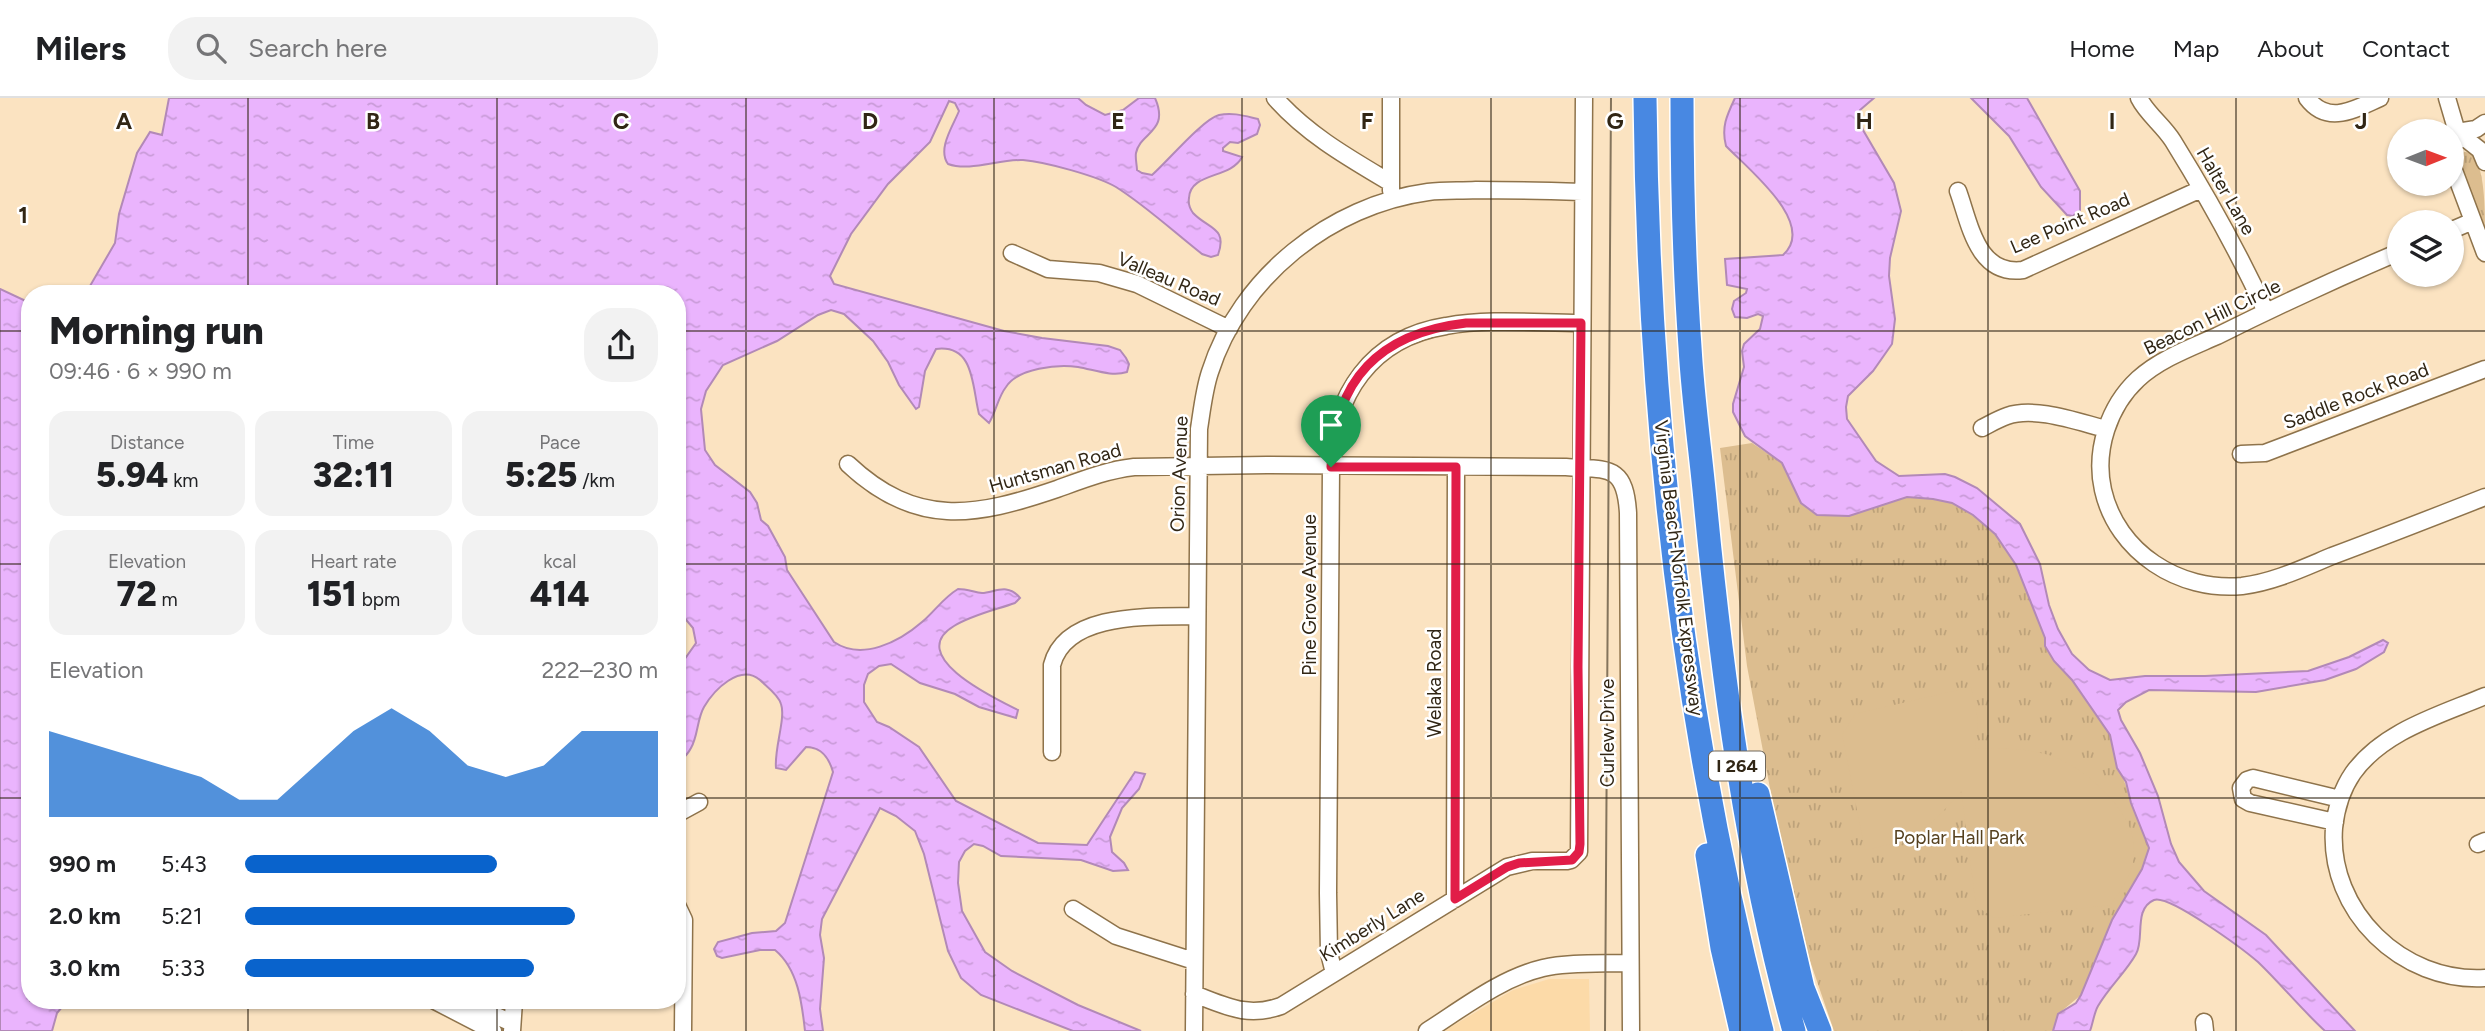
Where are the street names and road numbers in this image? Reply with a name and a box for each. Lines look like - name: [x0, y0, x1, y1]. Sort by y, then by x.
- street label: Halter Lane: [2192, 143, 2260, 239]
- street label: Lee Point Road: [2007, 187, 2133, 259]
- street label: Valleau Road: [1114, 247, 1224, 311]
- street label: Beacon Hill Circle: [2140, 274, 2284, 360]
- street label: Saddle Rock Road: [2280, 358, 2432, 434]
- street label: Orion Avenue: [1165, 416, 1193, 532]
- street label: Virginia Beach-Norfolk Expressway: [1649, 419, 1709, 717]
- street label: Huntsman Road: [986, 438, 1124, 498]
- street label: Pine Grove Avenue: [1298, 514, 1321, 676]
- street label: Welaka Road: [1423, 629, 1446, 737]
- street label: Curlew Drive: [1596, 679, 1619, 787]
- road number: I 264: [1709, 752, 1765, 780]
- street label: Kimberly Lane: [1315, 884, 1429, 966]

